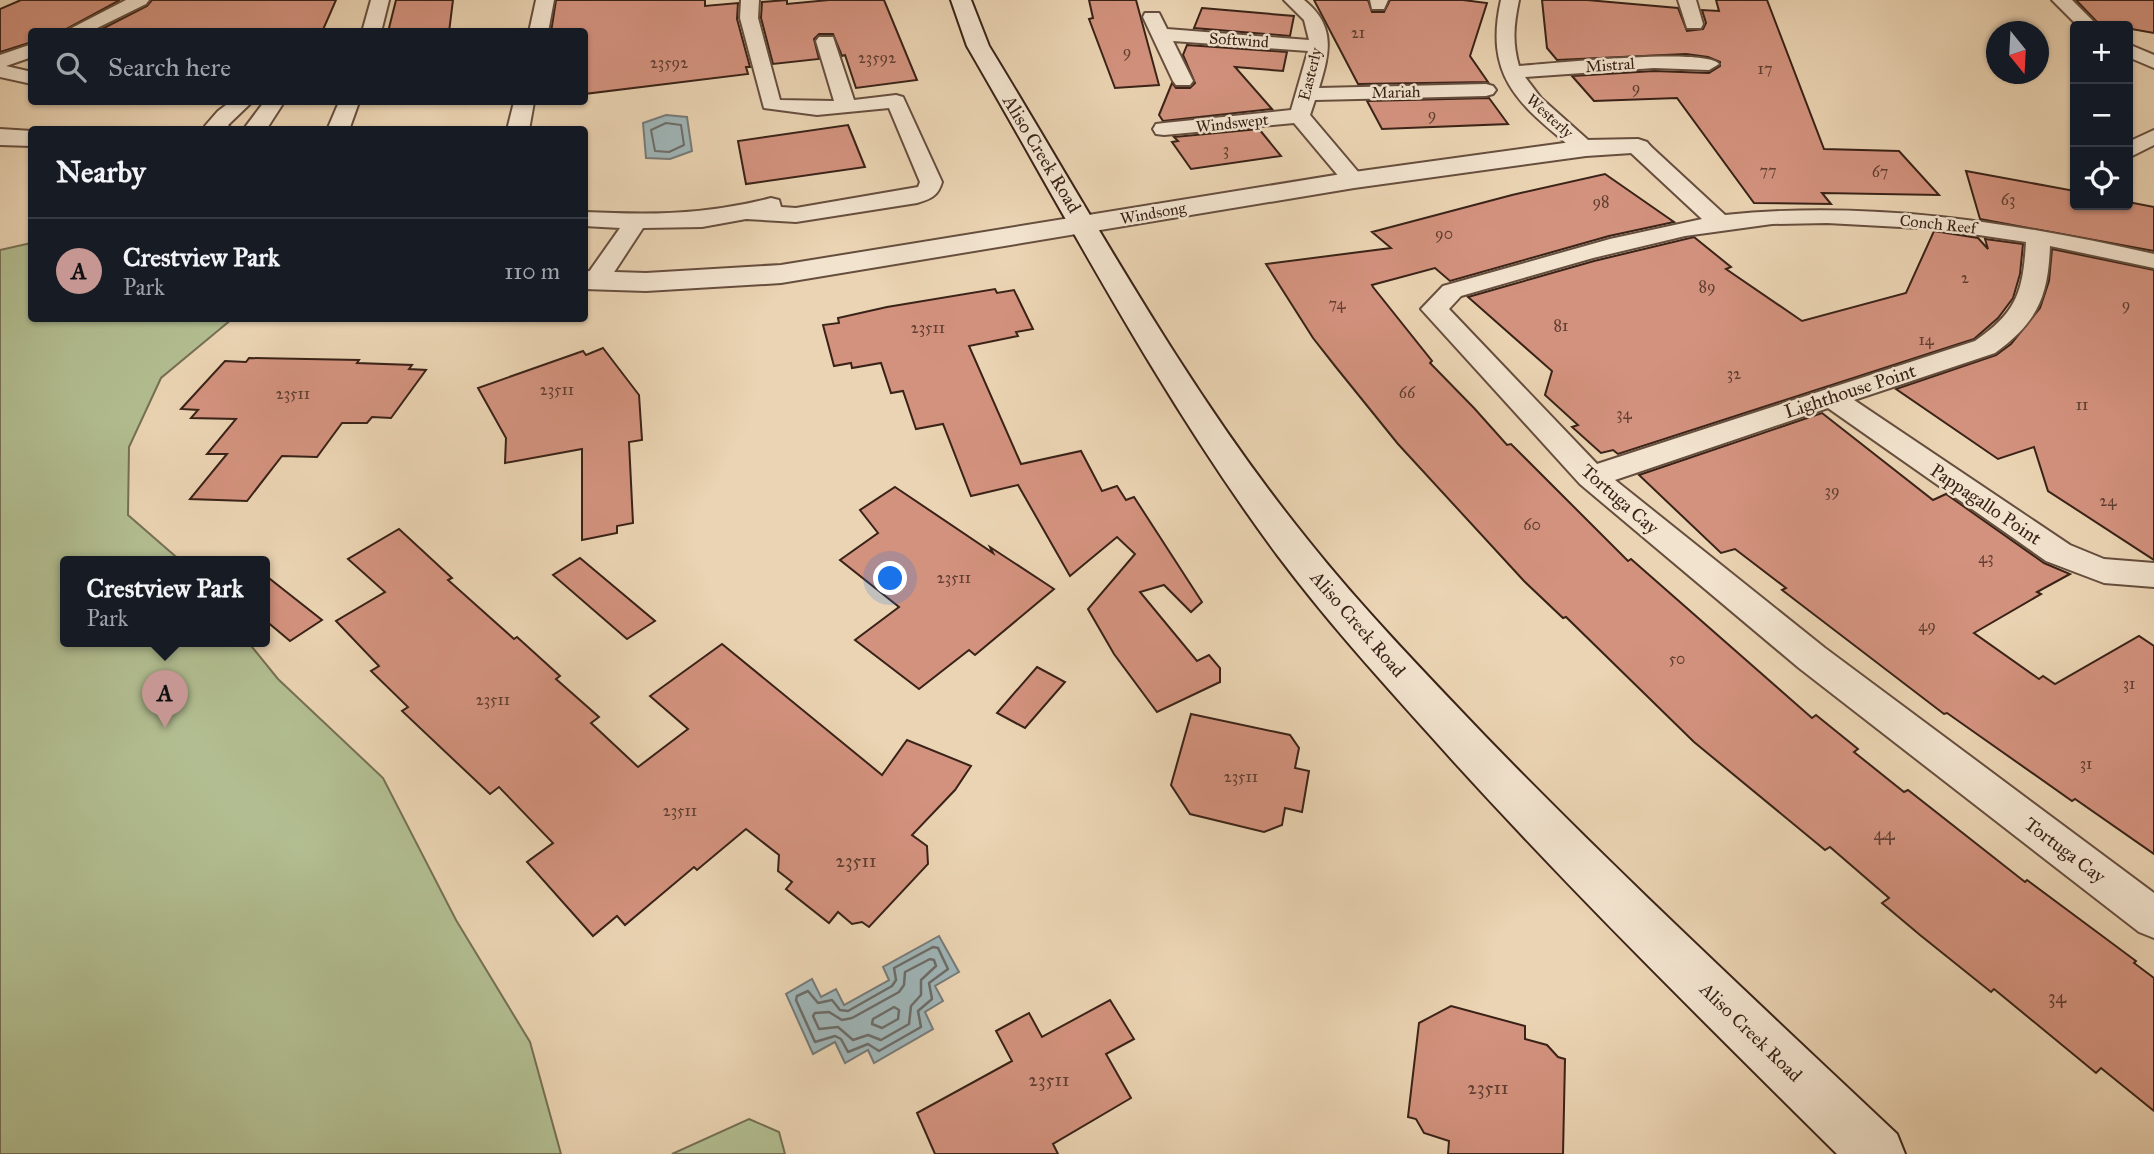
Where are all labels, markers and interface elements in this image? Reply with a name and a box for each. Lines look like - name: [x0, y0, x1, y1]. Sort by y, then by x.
- north arrow: [1986, 21, 2049, 84]
- map controls: [2070, 21, 2133, 210]
- button: +: [2070, 21, 2133, 84]
- house number: 21: [1351, 23, 1365, 42]
- search box: [28, 28, 588, 105]
- street label: Softwind: [1208, 28, 1270, 52]
- house number: 9: [1123, 42, 1131, 61]
- street label: Easterly: [1294, 45, 1326, 102]
- icon: search: [52, 48, 90, 86]
- house number: 23592: [858, 48, 896, 67]
- text: Search here: [108, 51, 231, 83]
- house number: 23592: [650, 53, 688, 72]
- street label: Mistral: [1585, 54, 1636, 76]
- house number: 17: [1758, 59, 1772, 78]
- house number: 9: [1632, 78, 1640, 97]
- street label: Mariah: [1371, 82, 1421, 102]
- button: −: [2070, 84, 2133, 147]
- street label: Aliso Creek Road: [997, 90, 1086, 217]
- street label: Westerly: [1523, 90, 1578, 142]
- house number: 9: [1428, 105, 1436, 124]
- street label: Windswept: [1195, 110, 1270, 136]
- house number: 3: [1223, 140, 1229, 159]
- button: locate: [2070, 147, 2133, 210]
- text: Nearby: [56, 154, 146, 190]
- house number: 77: [1759, 161, 1777, 180]
- house number: 67: [1872, 162, 1888, 181]
- house number: 63: [2001, 190, 2015, 209]
- house number: 98: [1592, 192, 1610, 211]
- street label: Windsong: [1119, 198, 1188, 229]
- street label: Conch Reef: [1899, 211, 1980, 238]
- house number: 90: [1435, 224, 1453, 243]
- text: Crestview Park: [123, 241, 280, 273]
- text: A: [71, 257, 87, 285]
- text: 110 m: [504, 257, 560, 285]
- house number: 2: [1961, 268, 1969, 287]
- text: Park: [123, 273, 165, 301]
- house number: 89: [1698, 277, 1716, 296]
- house number: 74: [1328, 294, 1347, 313]
- house number: 9: [2122, 295, 2130, 314]
- house number: 81: [1554, 316, 1568, 335]
- house number: 23511: [911, 318, 945, 337]
- house number: 14: [1918, 330, 1935, 349]
- street label: Lighthouse Point: [1781, 359, 1919, 424]
- house number: 32: [1727, 364, 1741, 383]
- house number: 23511: [540, 380, 574, 399]
- house number: 66: [1399, 383, 1416, 402]
- house number: 23511: [276, 384, 310, 403]
- house number: 11: [2076, 395, 2088, 414]
- house number: 34: [1616, 404, 1633, 423]
- street label: Pappagallo Point: [1926, 458, 2046, 551]
- street label: Tortuga Cay: [1576, 459, 1664, 541]
- house number: 39: [1825, 481, 1840, 500]
- house number: 24: [2100, 491, 2117, 510]
- house number: 60: [1523, 515, 1541, 534]
- house number: 43: [1978, 548, 1994, 567]
- popup: [60, 556, 270, 647]
- your location: [873, 561, 907, 595]
- street label: Aliso Creek Road: [1305, 566, 1411, 682]
- house number: 23511: [937, 568, 971, 587]
- text: Crestview Park: [87, 572, 243, 604]
- text: Park: [87, 604, 128, 632]
- house number: 49: [1918, 616, 1936, 635]
- house number: 50: [1669, 649, 1685, 668]
- pin: A: [142, 670, 188, 728]
- house number: 31: [2123, 674, 2135, 693]
- house number: 23511: [476, 690, 510, 709]
- house number: 31: [2080, 754, 2092, 773]
- house number: 23511: [1224, 767, 1258, 786]
- house number: 23511: [663, 801, 697, 820]
- street label: Tortuga Cay: [2019, 812, 2111, 889]
- house number: 44: [1873, 822, 1895, 845]
- house number: 23511: [836, 849, 876, 872]
- street label: Aliso Creek Road: [1694, 977, 1807, 1087]
- house number: 34: [2048, 985, 2067, 1008]
- house number: 23511: [1029, 1068, 1069, 1091]
- house number: 23511: [1468, 1076, 1508, 1099]

